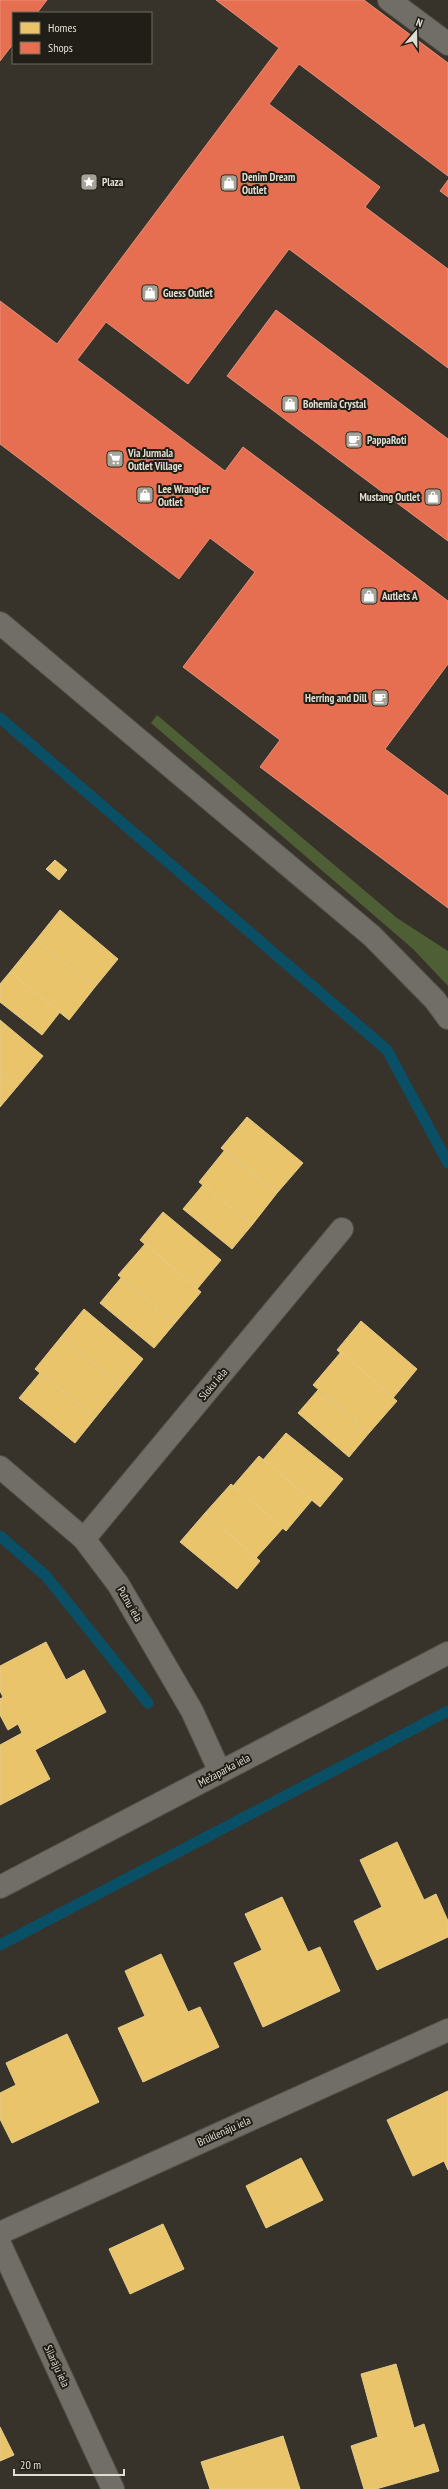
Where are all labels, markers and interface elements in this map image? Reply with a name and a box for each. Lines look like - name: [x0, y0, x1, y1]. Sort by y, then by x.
- legend: [12, 12, 152, 64]
- north arrow: [396, 12, 436, 52]
- text: N: [414, 15, 425, 30]
- text: Homes: [48, 20, 76, 35]
- text: Shops: [48, 40, 73, 55]
- place label: Denim Dream Outlet: [242, 170, 295, 197]
- place icon: Plaza: [79, 172, 99, 192]
- shop icon: Denim Dream Outlet: [219, 173, 239, 193]
- place label: Plaza: [102, 175, 124, 189]
- shop icon: Guess Outlet: [140, 283, 160, 303]
- place label: Guess Outlet: [163, 286, 214, 300]
- shop icon: Bohemia Crystal: [280, 394, 300, 414]
- place label: Bohemia Crystal: [303, 397, 367, 411]
- cafe icon: PappaRoti: [344, 430, 364, 450]
- place label: PappaRoti: [367, 433, 407, 447]
- place label: Via Jurmala Outlet Village: [127, 446, 183, 473]
- supermarket icon: Via Jurmala Outlet Village: [105, 449, 125, 469]
- place label: Lee Wrangler Outlet: [158, 482, 210, 509]
- shop icon: Lee Wrangler Outlet: [135, 485, 155, 505]
- shop icon: Mustang Outlet: [423, 487, 443, 507]
- place label: Mustang Outlet: [359, 490, 421, 504]
- shop icon: Autlets A: [359, 586, 379, 606]
- place label: Autlets A: [381, 589, 418, 603]
- cafe icon: Herring and Dill: [370, 688, 390, 708]
- place label: Herring and Dill: [305, 691, 367, 705]
- street label: Sloku iela: [196, 1365, 230, 1403]
- street label: Putnu iela: [114, 1584, 146, 1624]
- street label: Mežaparka iela: [196, 1750, 252, 1790]
- street label: Brūklenāju iela: [195, 2113, 253, 2149]
- street label: Silarāju iela: [41, 2343, 73, 2389]
- scale bar: [14, 2451, 124, 2477]
- text: 20 m: [20, 2457, 41, 2472]

